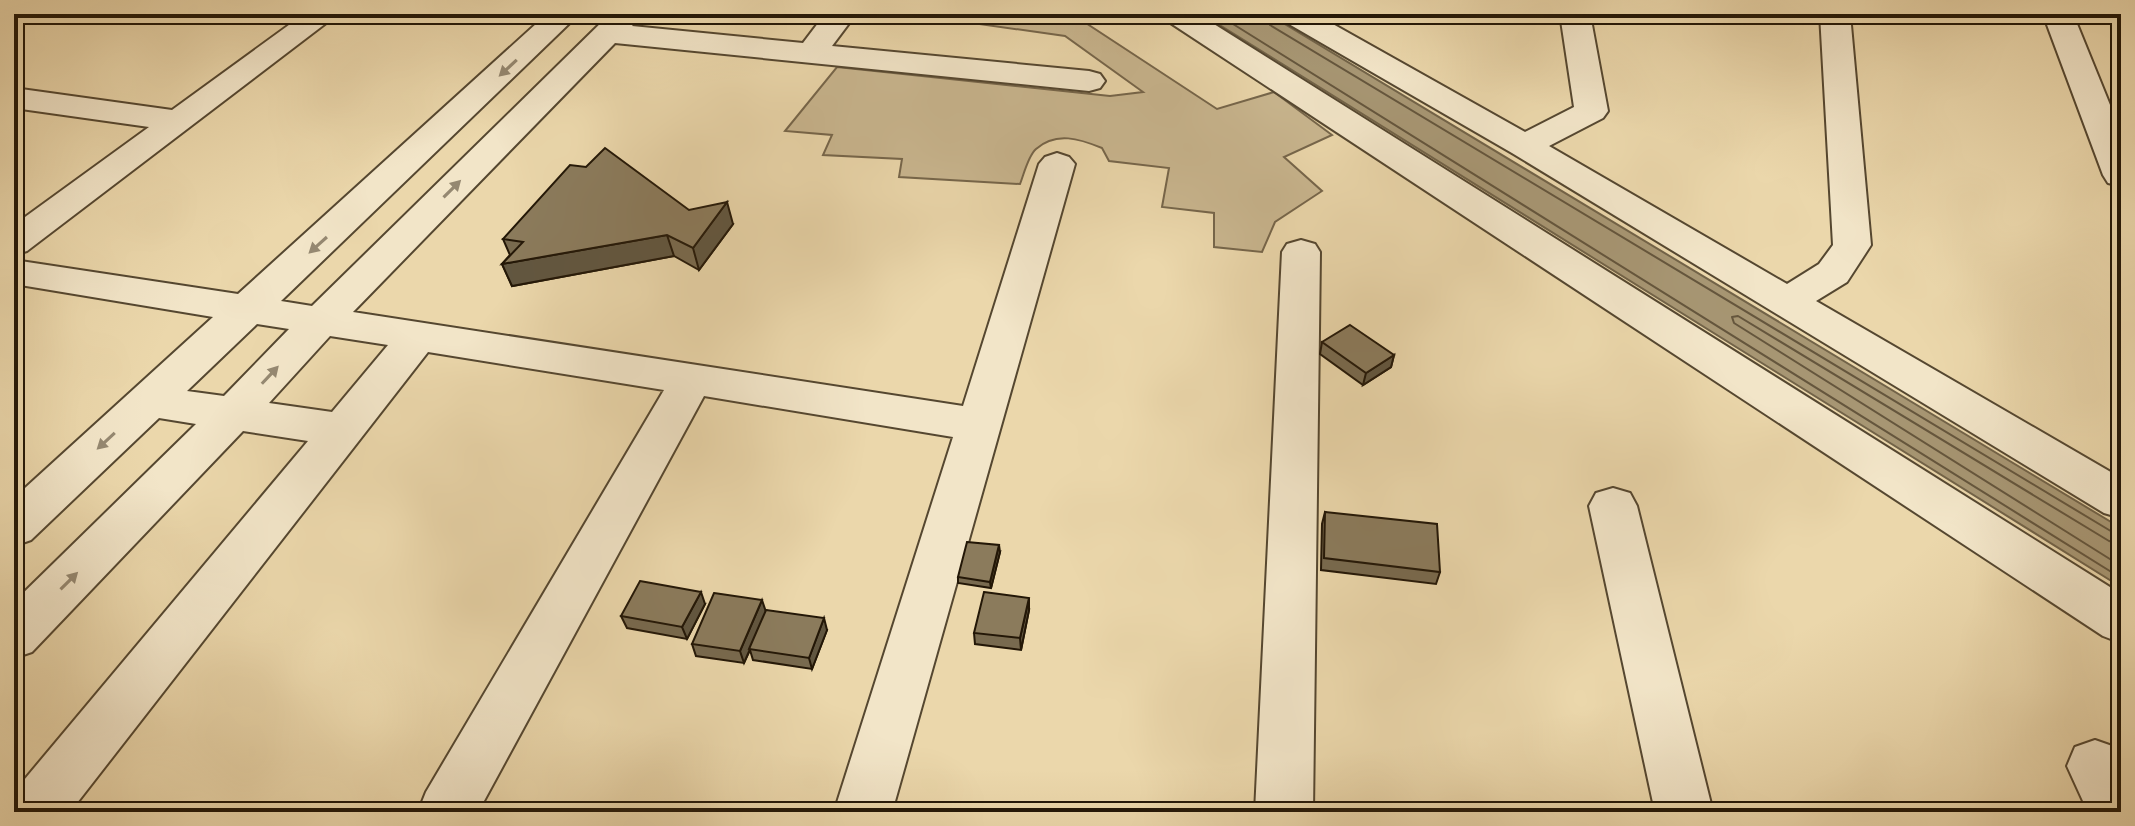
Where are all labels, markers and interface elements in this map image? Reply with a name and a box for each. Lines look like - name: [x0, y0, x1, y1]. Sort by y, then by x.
- one-way arrow: [499, 58, 518, 76]
- one-way arrow: [442, 180, 461, 199]
- one-way arrow: [308, 236, 328, 253]
- one-way arrow: [261, 365, 279, 384]
- one-way arrow: [97, 431, 116, 449]
- one-way arrow: [59, 572, 78, 591]

